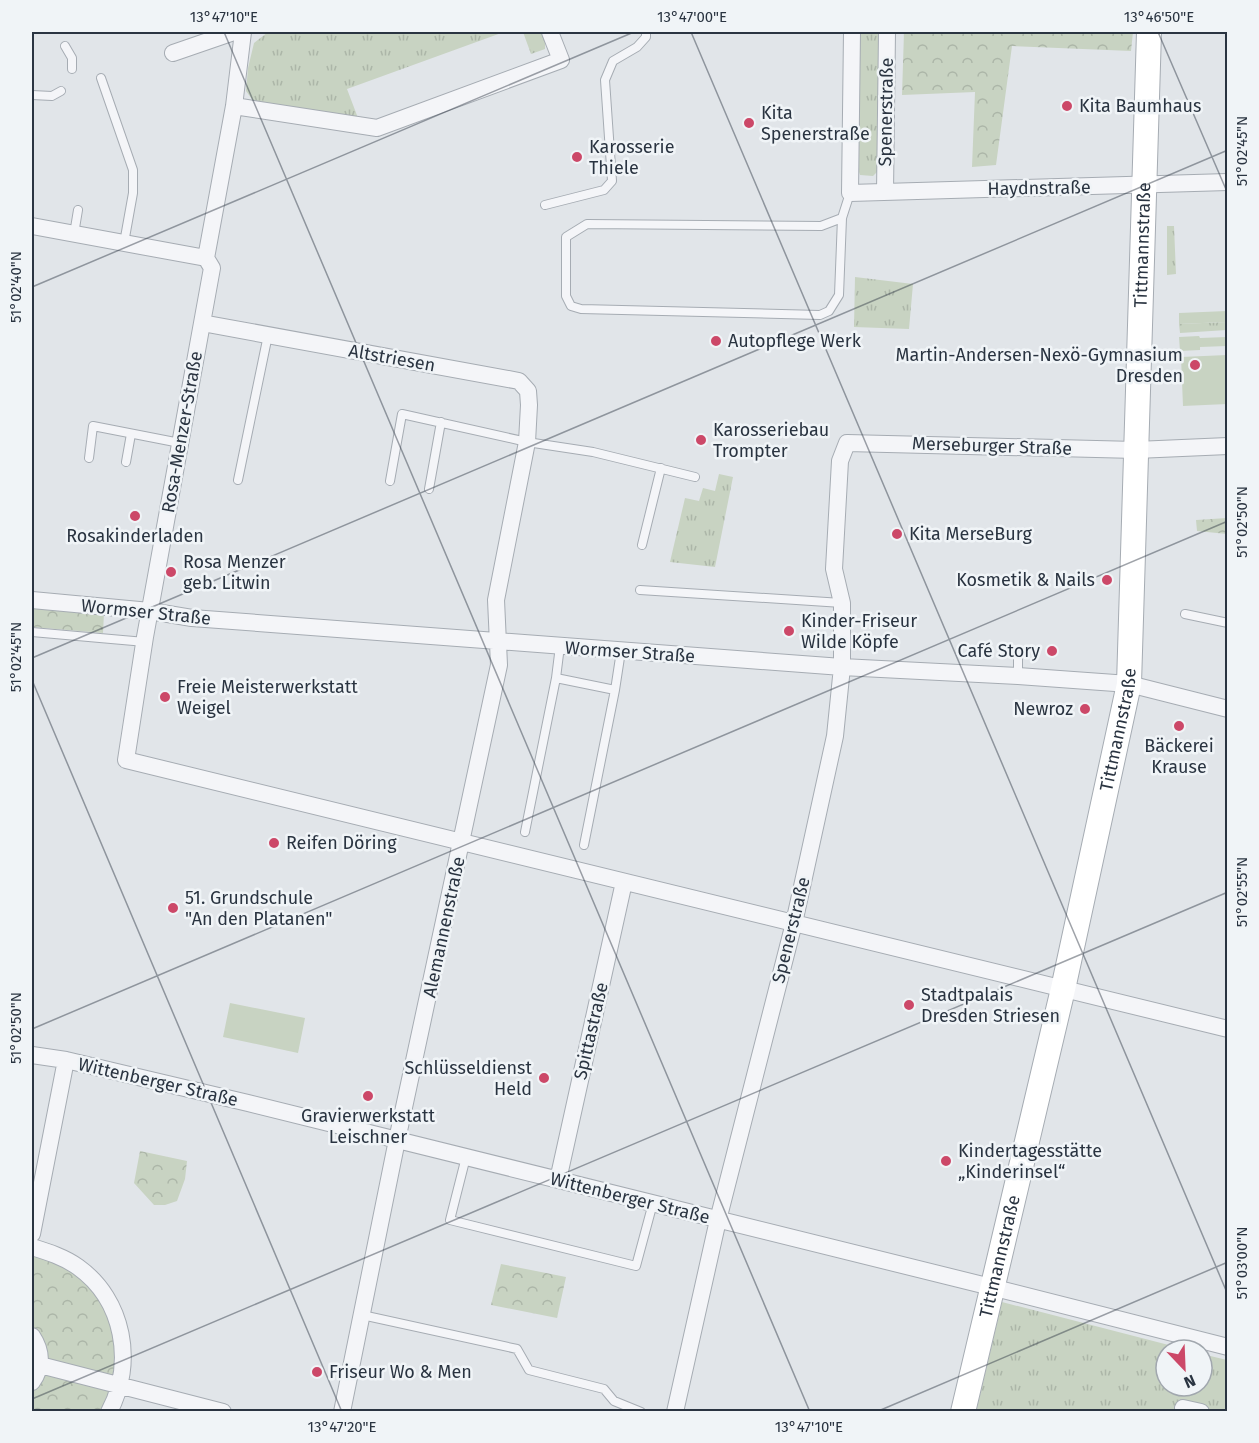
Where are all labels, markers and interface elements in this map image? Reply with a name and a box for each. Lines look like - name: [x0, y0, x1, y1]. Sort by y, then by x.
- text: 13°47'10"E: [190, 8, 258, 26]
- text: 13°47'00"E: [657, 8, 727, 26]
- text: 13°46'50"E: [1124, 8, 1194, 26]
- street label: Spenerstraße: [874, 57, 898, 167]
- place label: Kita Baumhaus: [1079, 95, 1201, 117]
- marker: Kita Baumhaus: [1060, 99, 1074, 113]
- place label: Kita Spenerstraße: [761, 102, 870, 145]
- marker: Kita Spenerstraße: [742, 116, 756, 130]
- text: 51°02'45"N: [1233, 116, 1251, 186]
- place label: Karosserie Thiele: [589, 136, 674, 179]
- marker: Karosserie Thiele: [570, 150, 584, 164]
- street label: Haydnstraße: [987, 176, 1091, 200]
- street label: Tittmannstraße: [1130, 182, 1155, 308]
- text: 51°02'40"N: [7, 251, 25, 323]
- place label: Autopflege Werk: [728, 330, 862, 352]
- marker: Autopflege Werk: [709, 334, 723, 348]
- street label: Altstriesen: [347, 340, 437, 376]
- place label: Martin-Andersen-Nexö-Gymnasium Dresden: [895, 344, 1183, 387]
- street label: Rosa-Menzer-Straße: [157, 349, 207, 515]
- marker: Martin-Andersen-Nexö-Gymnasium Dresden: [1188, 358, 1202, 372]
- place label: Karosseriebau Trompter: [713, 419, 829, 462]
- street label: Merseburger Straße: [912, 432, 1072, 460]
- marker: Karosseriebau Trompter: [694, 433, 708, 447]
- text: 51°02'50"N: [1233, 486, 1251, 558]
- marker: Rosakinderladen: [128, 509, 142, 523]
- place label: Kita MerseBurg: [909, 523, 1032, 545]
- place label: Rosakinderladen: [66, 525, 204, 547]
- marker: Kita MerseBurg: [890, 527, 904, 541]
- place label: Rosa Menzer geb. Litwin: [183, 551, 286, 594]
- marker: Rosa Menzer geb. Litwin: [164, 565, 178, 579]
- place label: Kosmetik & Nails: [956, 569, 1095, 591]
- marker: Kosmetik & Nails: [1100, 573, 1114, 587]
- street label: Wormser Straße: [80, 594, 212, 630]
- place label: Kinder-Friseur Wilde Köpfe: [801, 610, 917, 653]
- text: 51°02'45"N: [7, 622, 25, 692]
- marker: Kinder-Friseur Wilde Köpfe: [782, 624, 796, 638]
- street label: Wormser Straße: [564, 636, 696, 668]
- place label: Café Story: [958, 640, 1040, 662]
- marker: Café Story: [1045, 644, 1059, 658]
- street label: Tittmannstraße: [1095, 668, 1140, 793]
- place label: Freie Meisterwerkstatt Weigel: [177, 676, 358, 719]
- marker: Freie Meisterwerkstatt Weigel: [158, 690, 172, 704]
- place label: Newroz: [1013, 698, 1073, 720]
- marker: Newroz: [1078, 702, 1092, 716]
- marker: Bäckerei Krause: [1172, 719, 1186, 733]
- place label: Bäckerei Krause: [1144, 735, 1214, 778]
- place label: Reifen Döring: [286, 832, 397, 854]
- marker: Reifen Döring: [267, 836, 281, 850]
- street label: Alemannenstraße: [418, 855, 470, 999]
- text: 51°02'55"N: [1233, 857, 1251, 927]
- street label: Spenerstraße: [767, 875, 815, 985]
- place label: 51. Grundschule "An den Platanen": [185, 887, 333, 930]
- marker: 51. Grundschule "An den Platanen": [166, 901, 180, 915]
- street label: Spittastraße: [569, 980, 613, 1082]
- place label: Stadtpalais Dresden Striesen: [921, 984, 1060, 1027]
- text: 51°02'50"N: [7, 992, 25, 1064]
- marker: Stadtpalais Dresden Striesen: [902, 998, 916, 1012]
- street label: Wittenberger Straße: [76, 1053, 240, 1111]
- place label: Schlüsseldienst Held: [405, 1057, 532, 1100]
- marker: Schlüsseldienst Held: [537, 1071, 551, 1085]
- marker: Gravierwerkstatt Leischner: [361, 1089, 375, 1103]
- place label: Gravierwerkstatt Leischner: [301, 1105, 436, 1148]
- place label: Kindertagesstätte „Kinderinsel“: [958, 1140, 1102, 1183]
- marker: Kindertagesstätte „Kinderinsel“: [939, 1154, 953, 1168]
- street label: Wittenberger Straße: [548, 1168, 712, 1228]
- street label: Tittmannstraße: [975, 1193, 1025, 1320]
- text: 51°03'00"N: [1233, 1227, 1251, 1299]
- north arrow: [1154, 1338, 1214, 1398]
- place label: Friseur Wo & Men: [329, 1361, 472, 1383]
- marker: Friseur Wo & Men: [310, 1365, 324, 1379]
- text: N: [1181, 1371, 1198, 1392]
- text: 13°47'20"E: [307, 1418, 377, 1436]
- text: 13°47'10"E: [775, 1418, 843, 1436]

